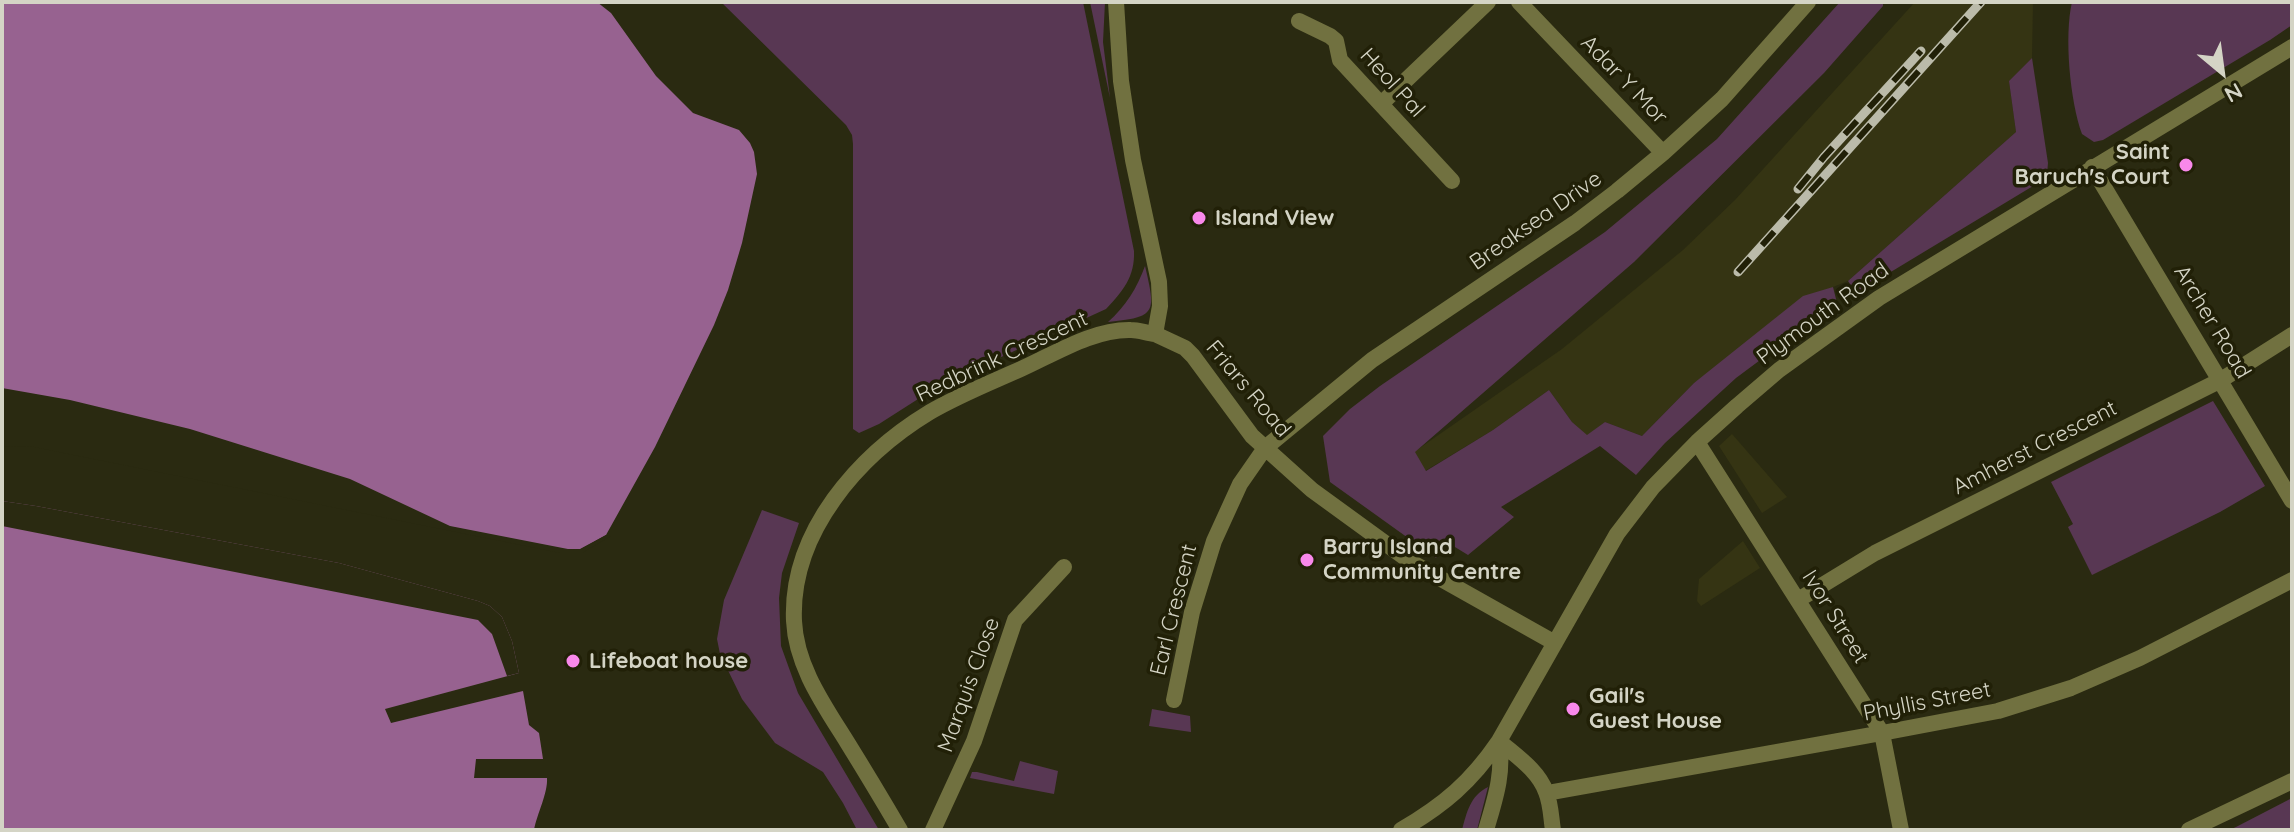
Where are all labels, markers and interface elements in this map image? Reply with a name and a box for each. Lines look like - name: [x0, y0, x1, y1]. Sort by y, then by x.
- street label: Adar Y Mor: [1575, 30, 1673, 130]
- north arrow: [2182, 32, 2262, 112]
- street label: Heol Pal: [1354, 43, 1430, 123]
- text: N: [2220, 77, 2248, 109]
- place label: Saint Baruch's Court: [2015, 139, 2170, 190]
- marker: Saint Baruch's Court: [2177, 156, 2195, 174]
- street label: Breaksea Drive: [1465, 166, 1607, 276]
- place label: Island View: [1215, 205, 1334, 231]
- marker: Island View: [1190, 209, 1208, 227]
- street label: Plymouth Road: [1752, 257, 1894, 371]
- street label: Archer Road: [2168, 261, 2256, 383]
- street label: Redbrink Crescent: [912, 306, 1092, 408]
- street label: Friars Road: [1200, 335, 1296, 443]
- street label: Amherst Crescent: [1949, 395, 2121, 501]
- place label: Barry Island Community Centre: [1323, 534, 1521, 586]
- street label: Earl Crescent: [1145, 542, 1203, 678]
- marker: Barry Island Community Centre: [1298, 551, 1316, 569]
- street label: Ivor Street: [1796, 566, 1874, 668]
- street label: Marquis Close: [932, 614, 1006, 756]
- place label: Lifeboat house: [589, 648, 748, 674]
- marker: Lifeboat house: [564, 652, 582, 670]
- street label: Phyllis Street: [1861, 677, 1993, 727]
- place label: Gail's Guest House: [1589, 683, 1722, 734]
- marker: Gail's Guest House: [1564, 700, 1582, 718]

